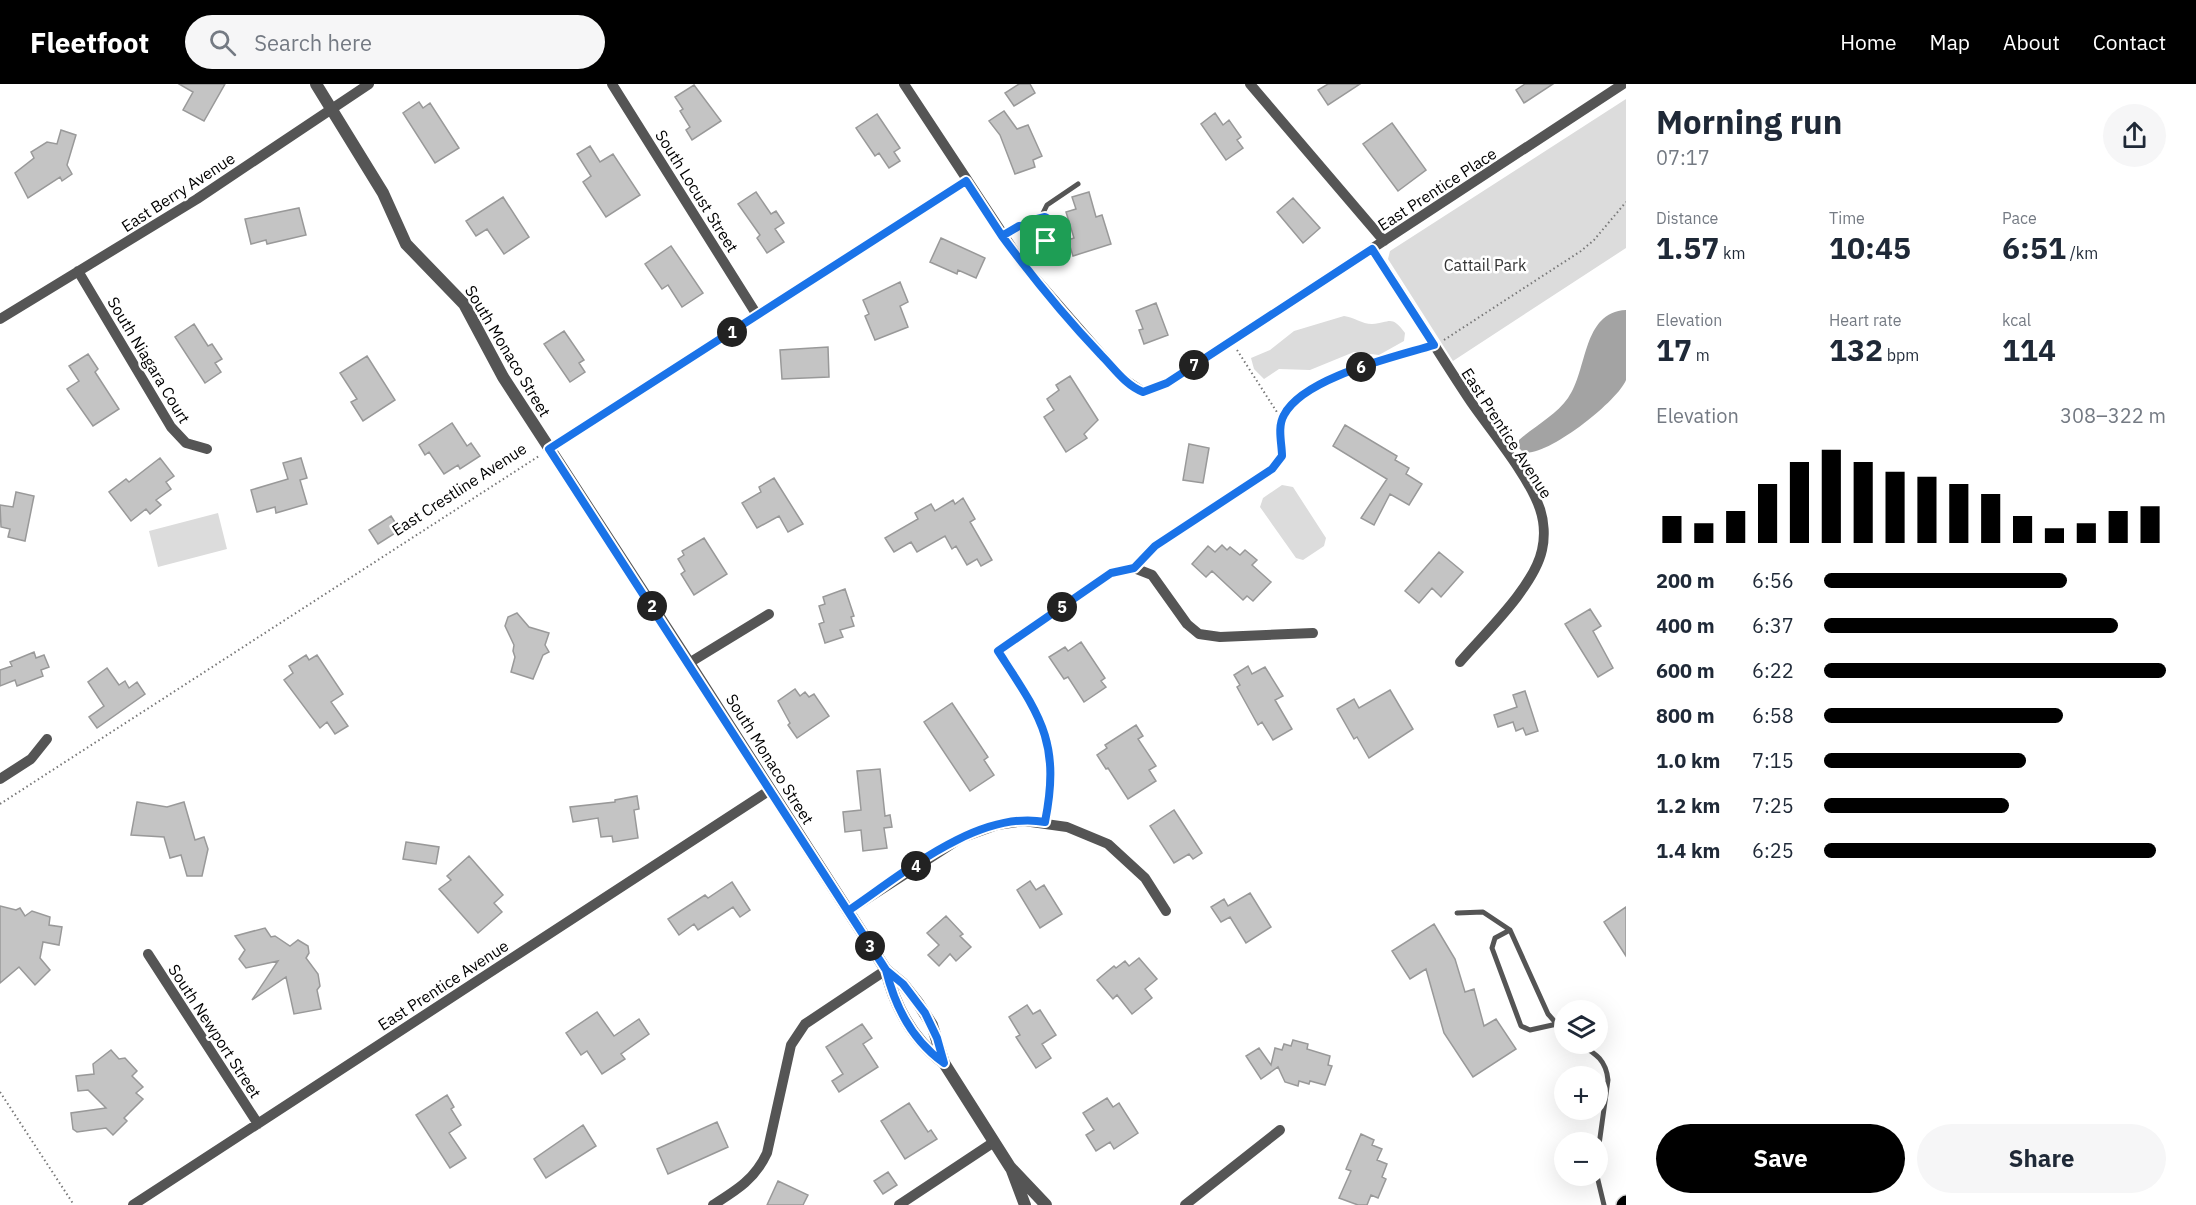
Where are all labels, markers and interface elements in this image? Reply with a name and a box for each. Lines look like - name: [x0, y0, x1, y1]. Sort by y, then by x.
- search box: [185, 15, 605, 69]
- text: Fleetfoot: [30, 24, 149, 61]
- icon: search: [206, 26, 239, 59]
- text: Search here: [254, 28, 372, 57]
- text: Home: [1840, 28, 1897, 56]
- text: Map: [1930, 28, 1970, 56]
- text: About: [2003, 28, 2060, 56]
- text: Contact: [2093, 28, 2166, 56]
- text: Morning run: [1656, 100, 1842, 143]
- button: share: [2103, 104, 2166, 167]
- street label: South Locust Street: [651, 126, 743, 256]
- street label: East Prentice Place: [1374, 143, 1500, 235]
- text: 07:17: [1656, 144, 1710, 171]
- street label: East Berry Avenue: [118, 148, 239, 236]
- text: Distance: [1656, 208, 1718, 228]
- text: Time: [1829, 208, 1865, 228]
- text: Pace: [2002, 208, 2037, 228]
- pin: [1020, 215, 1071, 266]
- icon: arrive: [1029, 224, 1062, 257]
- text: 1.57: [1656, 228, 1719, 267]
- text: 10:45: [1829, 228, 1911, 267]
- text: 6:51: [2002, 228, 2066, 267]
- text: km: [1719, 243, 1746, 263]
- text: /km: [2066, 243, 2098, 263]
- park label: Cattail Park: [1444, 255, 1527, 275]
- street label: South Monaco Street: [461, 282, 555, 420]
- street label: South Niagara Court: [103, 293, 195, 427]
- text: Elevation: [1656, 310, 1722, 330]
- text: Heart rate: [1829, 310, 1902, 330]
- text: kcal: [2002, 310, 2031, 330]
- pin: 1: [717, 317, 747, 347]
- text: 1: [727, 322, 737, 342]
- text: 17: [1656, 330, 1692, 369]
- text: 132: [1829, 330, 1883, 369]
- text: 114: [2002, 330, 2056, 369]
- text: m: [1692, 345, 1710, 365]
- text: bpm: [1883, 345, 1919, 365]
- pin: 7: [1179, 350, 1209, 380]
- pin: 6: [1346, 352, 1376, 382]
- text: 7: [1189, 355, 1199, 375]
- text: 6: [1356, 357, 1366, 377]
- street label: East Prentice Avenue: [1457, 364, 1557, 502]
- text: Elevation: [1656, 402, 1739, 429]
- text: 308–322 m: [2060, 402, 2166, 429]
- street label: East Crestline Avenue: [388, 438, 530, 540]
- text: 200 m: [1656, 567, 1715, 594]
- text: 6:56: [1752, 567, 1794, 594]
- pin: 2: [637, 591, 667, 621]
- pin: 5: [1047, 592, 1077, 622]
- text: 2: [647, 596, 657, 616]
- text: 5: [1057, 597, 1067, 617]
- text: 400 m: [1656, 612, 1715, 639]
- text: 6:37: [1752, 612, 1794, 639]
- text: 600 m: [1656, 657, 1715, 684]
- text: 6:22: [1752, 657, 1794, 684]
- street label: South Monaco Street: [722, 690, 818, 828]
- text: 800 m: [1656, 702, 1715, 729]
- text: 6:58: [1752, 702, 1794, 729]
- text: 1.0 km: [1656, 747, 1720, 774]
- text: 7:15: [1752, 747, 1794, 774]
- text: 1.2 km: [1656, 792, 1720, 819]
- text: 7:25: [1752, 792, 1794, 819]
- text: 1.4 km: [1656, 837, 1720, 864]
- text: 6:25: [1752, 837, 1794, 864]
- pin: 4: [901, 851, 931, 881]
- text: 4: [911, 856, 921, 876]
- pin: 3: [855, 931, 885, 961]
- street label: East Prentice Avenue: [374, 935, 512, 1035]
- text: 3: [865, 936, 875, 956]
- street label: South Newport Street: [164, 960, 266, 1102]
- map controls: [1554, 1000, 1608, 1186]
- button: layers: [1554, 1000, 1608, 1054]
- button: +: [1554, 1066, 1608, 1120]
- button: Save: [1656, 1124, 1905, 1193]
- button: Share: [1917, 1124, 2166, 1193]
- button: −: [1554, 1132, 1608, 1186]

